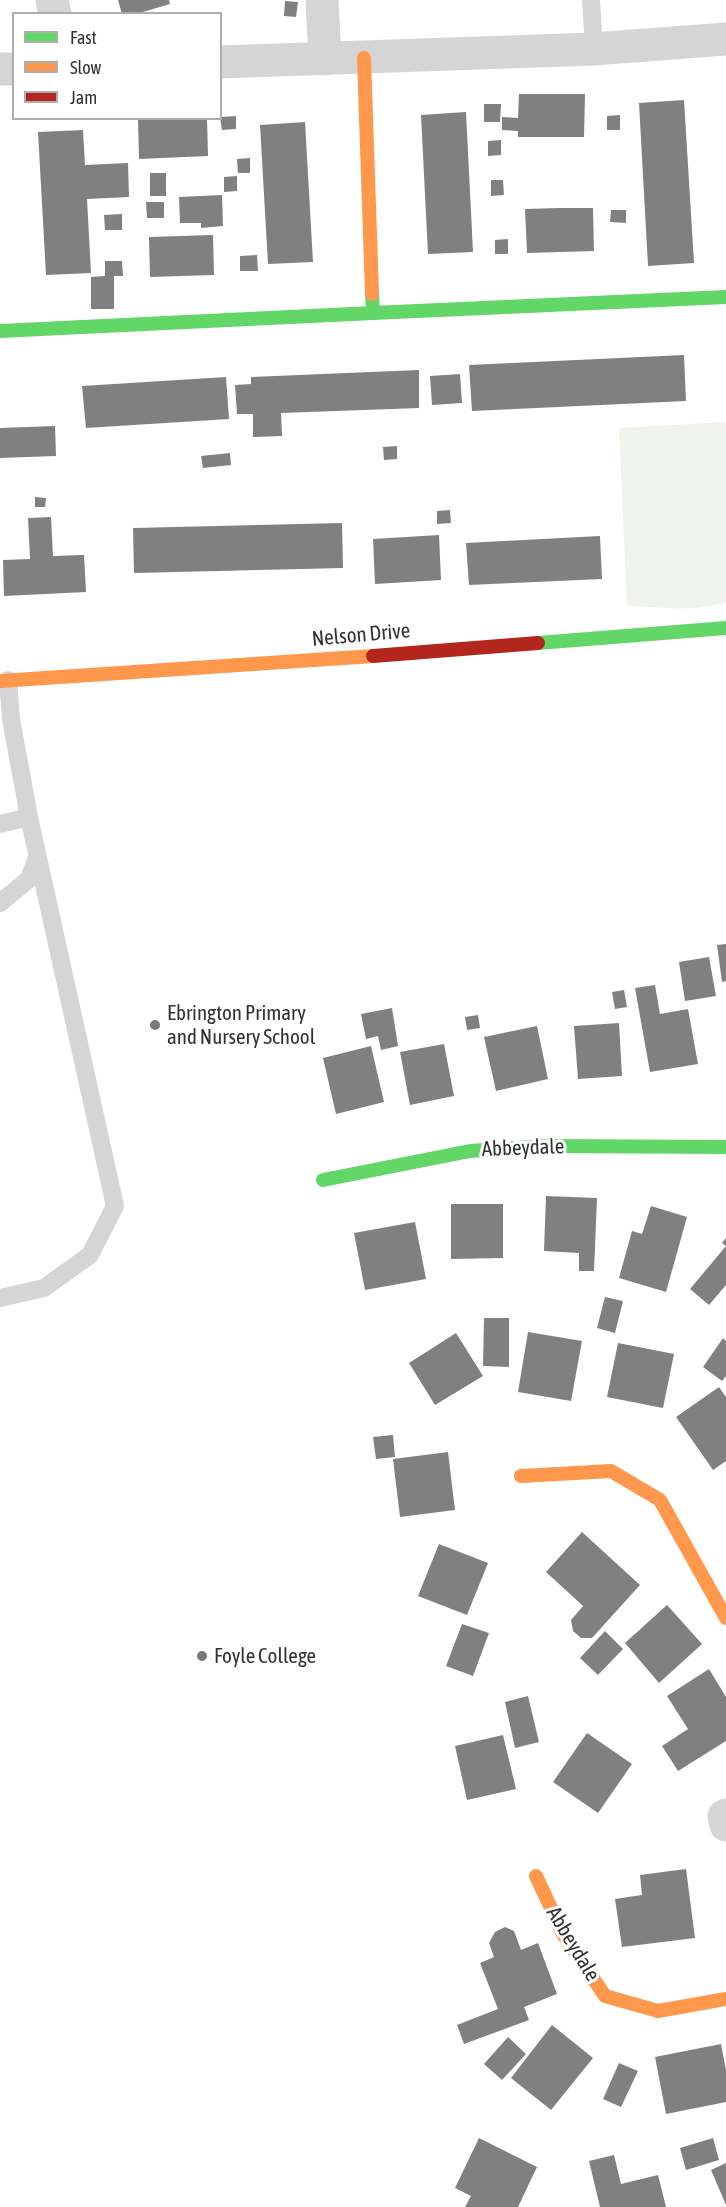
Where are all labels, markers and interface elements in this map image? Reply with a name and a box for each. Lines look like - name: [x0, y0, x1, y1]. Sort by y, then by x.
- legend: [12, 12, 222, 120]
- text: Fast: [70, 27, 97, 48]
- text: Slow: [70, 57, 101, 78]
- text: Jam: [70, 87, 97, 108]
- street label: Nelson Drive: [311, 618, 411, 652]
- place label: Ebrington Primary and Nursery School: [167, 1000, 315, 1050]
- marker: Ebrington Primary and Nursery School: [148, 1018, 162, 1032]
- street label: Abbeydale: [481, 1134, 565, 1162]
- place label: Foyle College: [214, 1643, 316, 1669]
- marker: Foyle College: [195, 1649, 209, 1663]
- street label: Abbeydale: [541, 1902, 605, 1986]

